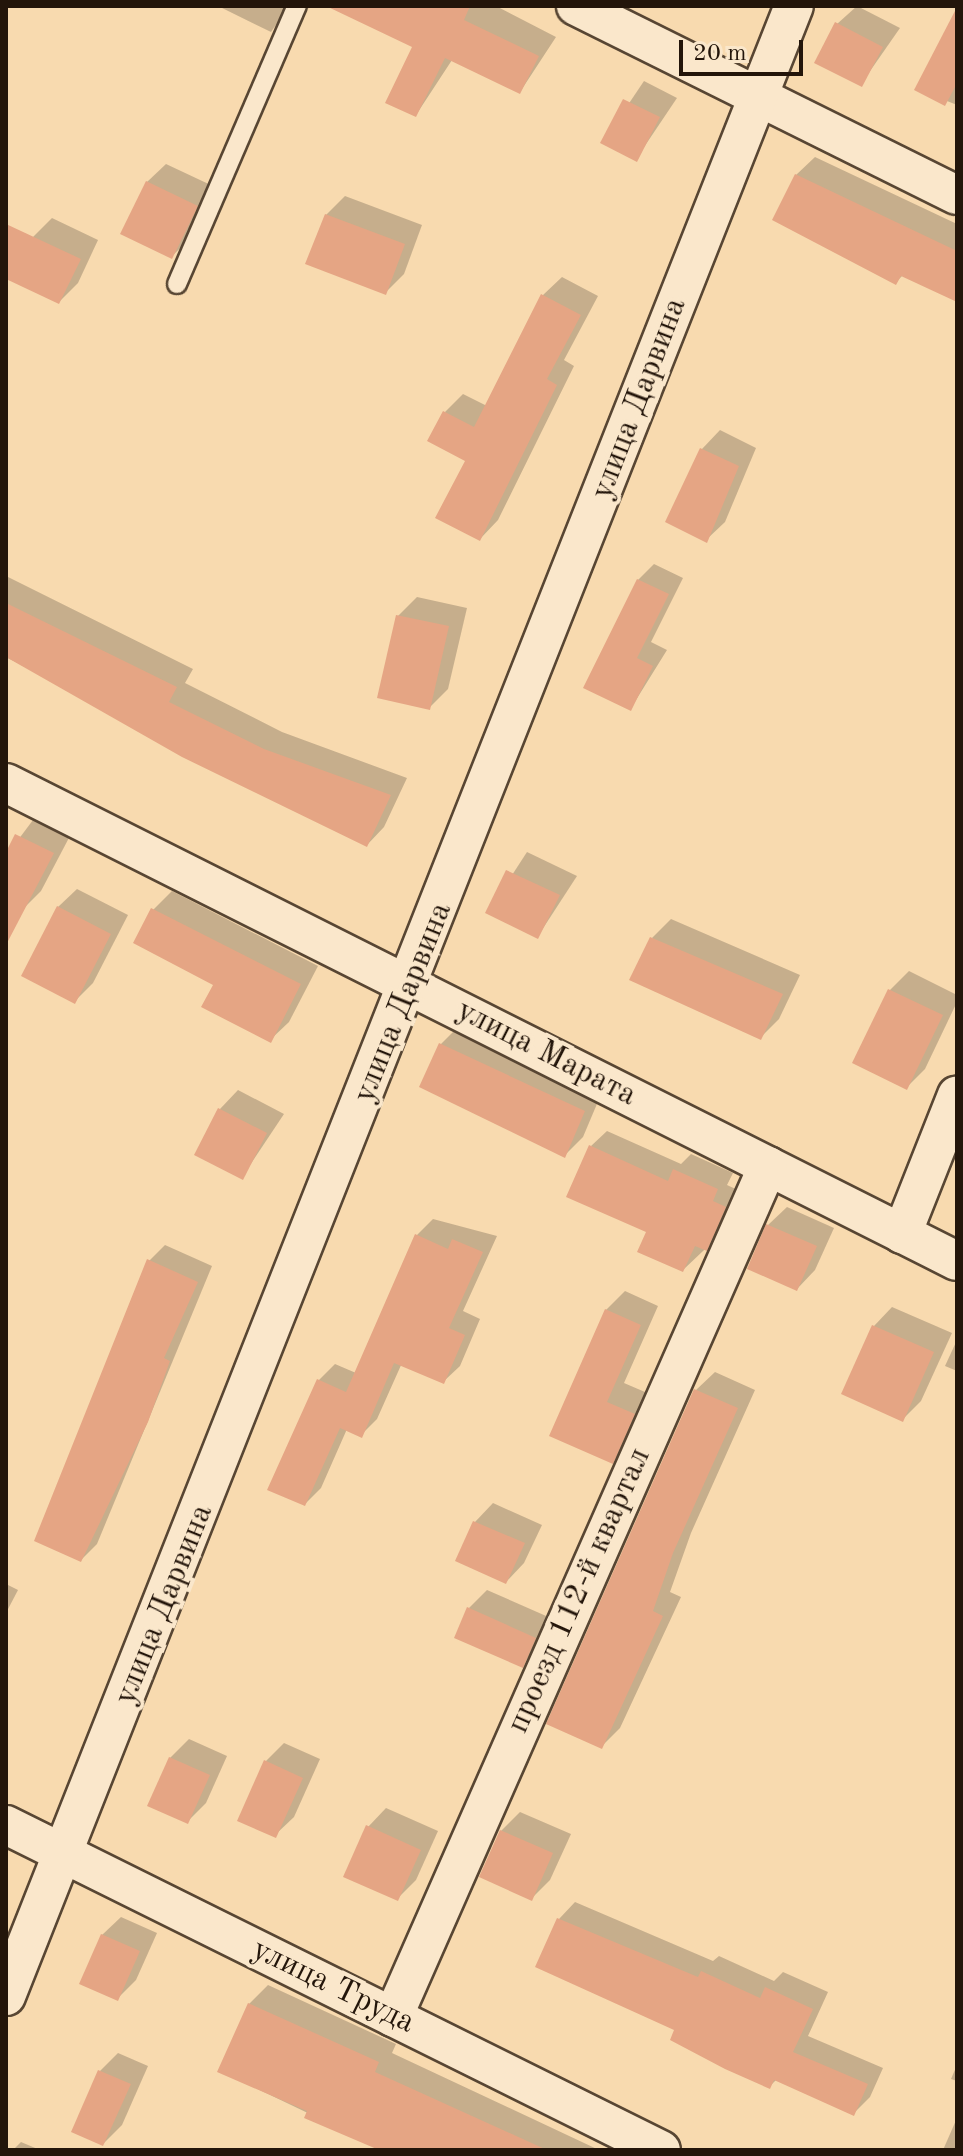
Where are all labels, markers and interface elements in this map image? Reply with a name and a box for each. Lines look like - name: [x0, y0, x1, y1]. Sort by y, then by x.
- scale bar: [683, 24, 807, 74]
- text: 20 m: [693, 42, 747, 66]
- street label: улица Дарвина: [584, 293, 696, 505]
- street label: улица Дарвина: [346, 897, 462, 1109]
- street label: улица Марата: [450, 992, 642, 1116]
- street label: проезд 112-й квартал: [500, 1443, 660, 1739]
- street label: улица Дарвина: [107, 1499, 223, 1711]
- street label: улица Труда: [245, 1931, 421, 2043]

